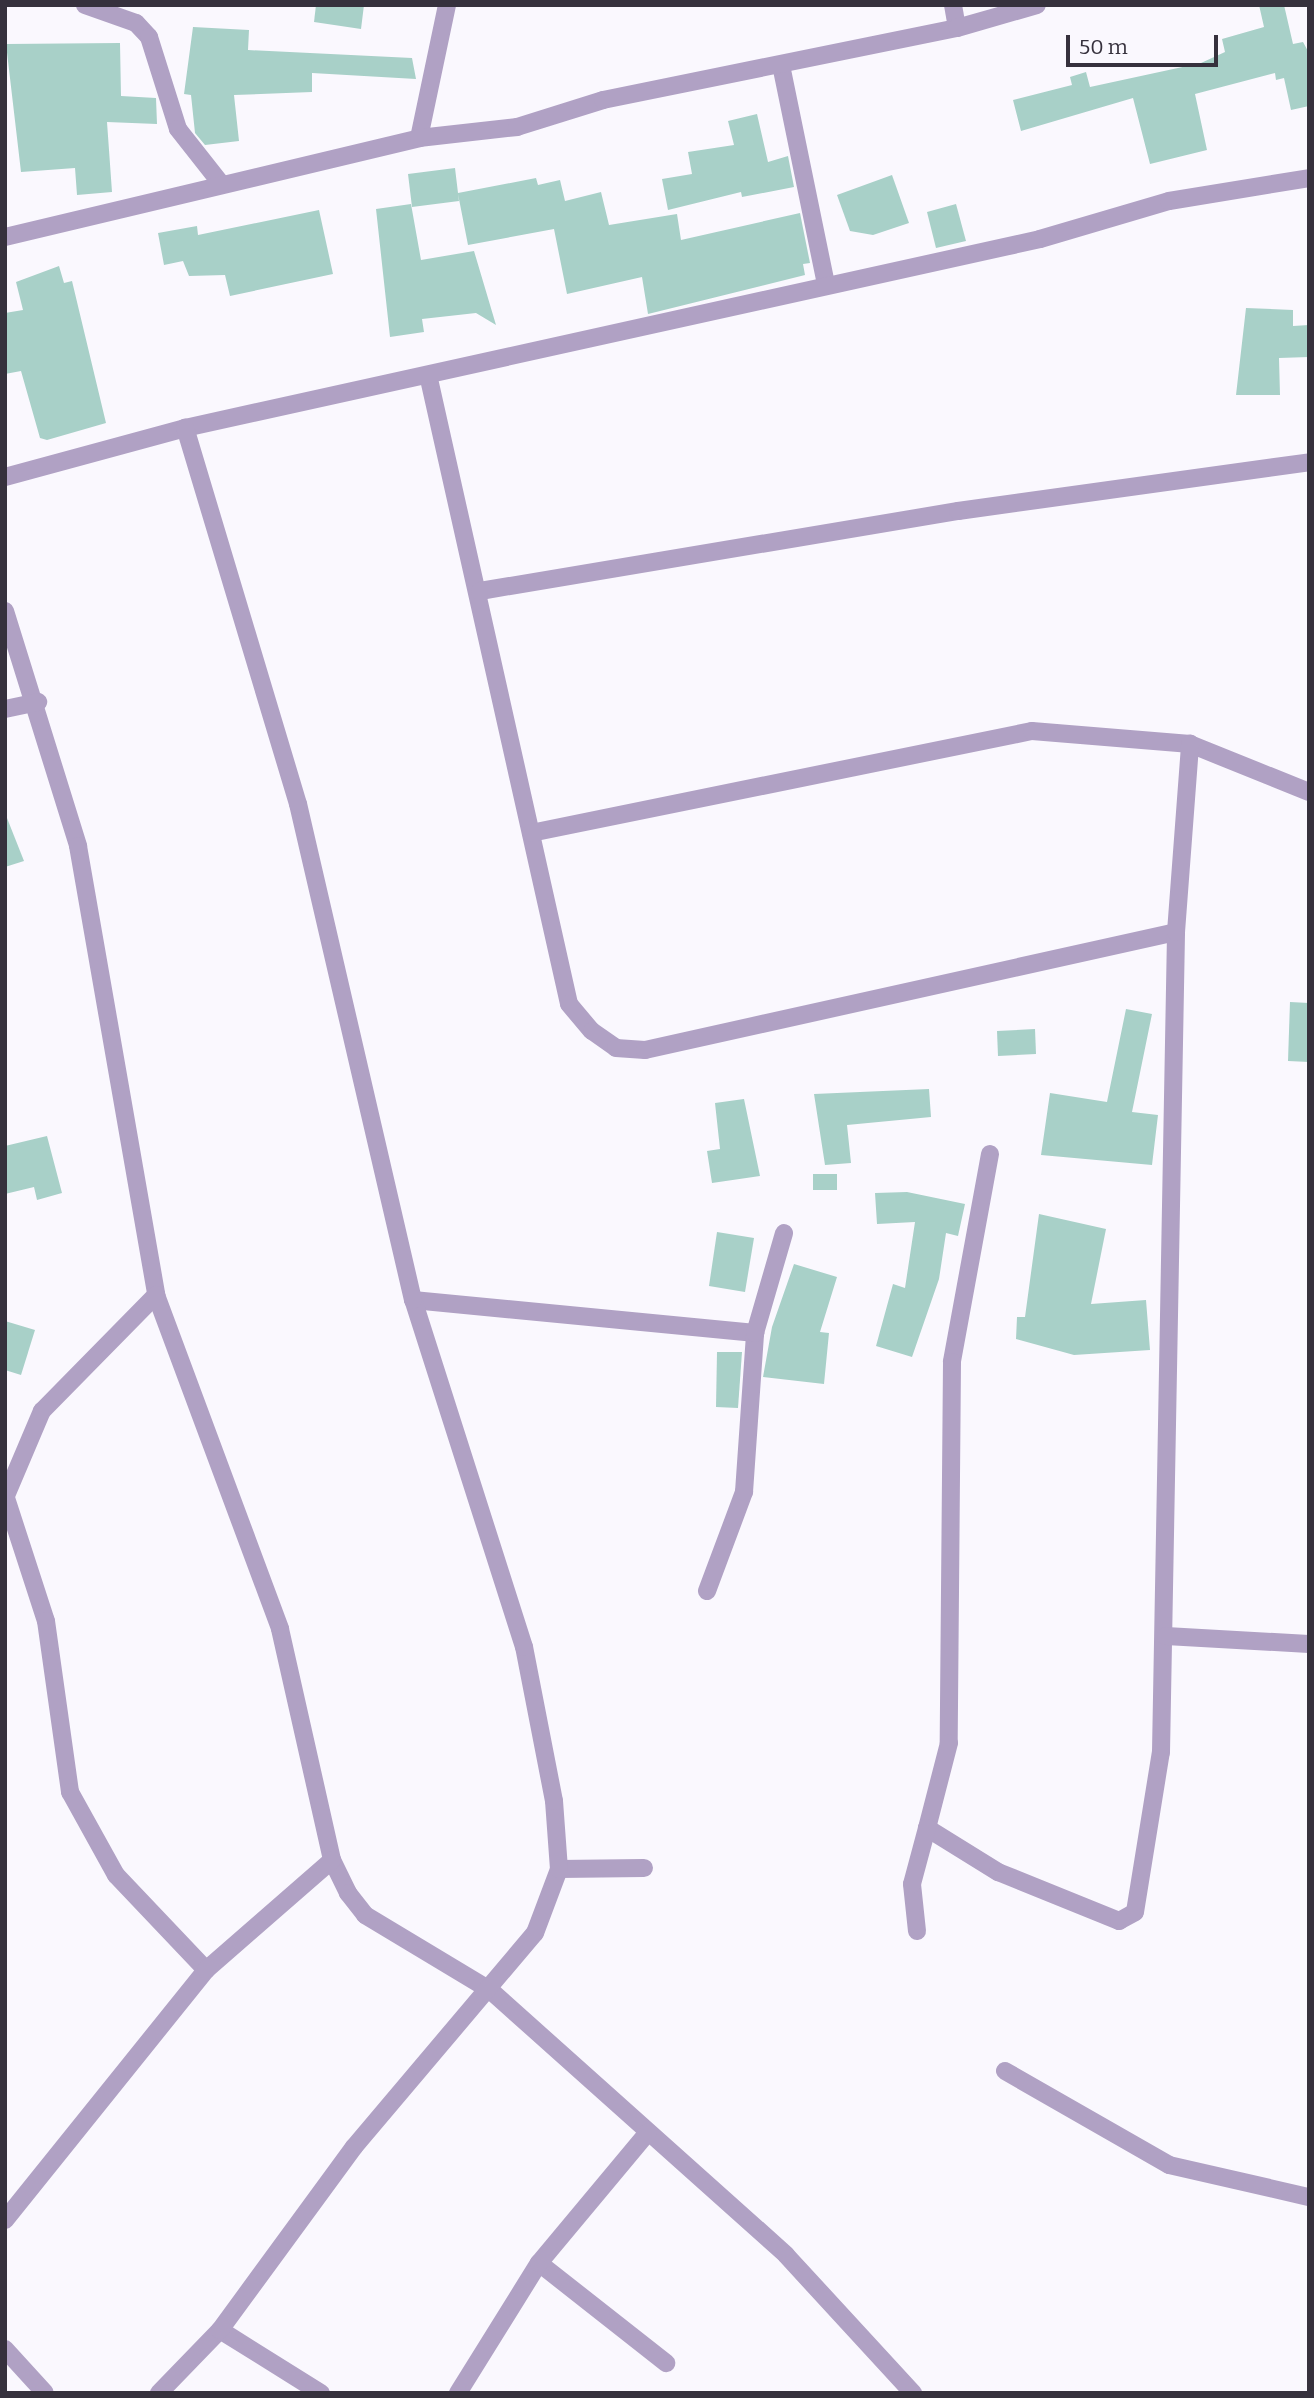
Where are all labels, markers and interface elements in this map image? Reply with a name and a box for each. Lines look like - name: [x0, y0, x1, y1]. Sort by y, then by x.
- scale bar: [1069, 21, 1221, 65]
- text: 50 m: [1079, 34, 1128, 60]

